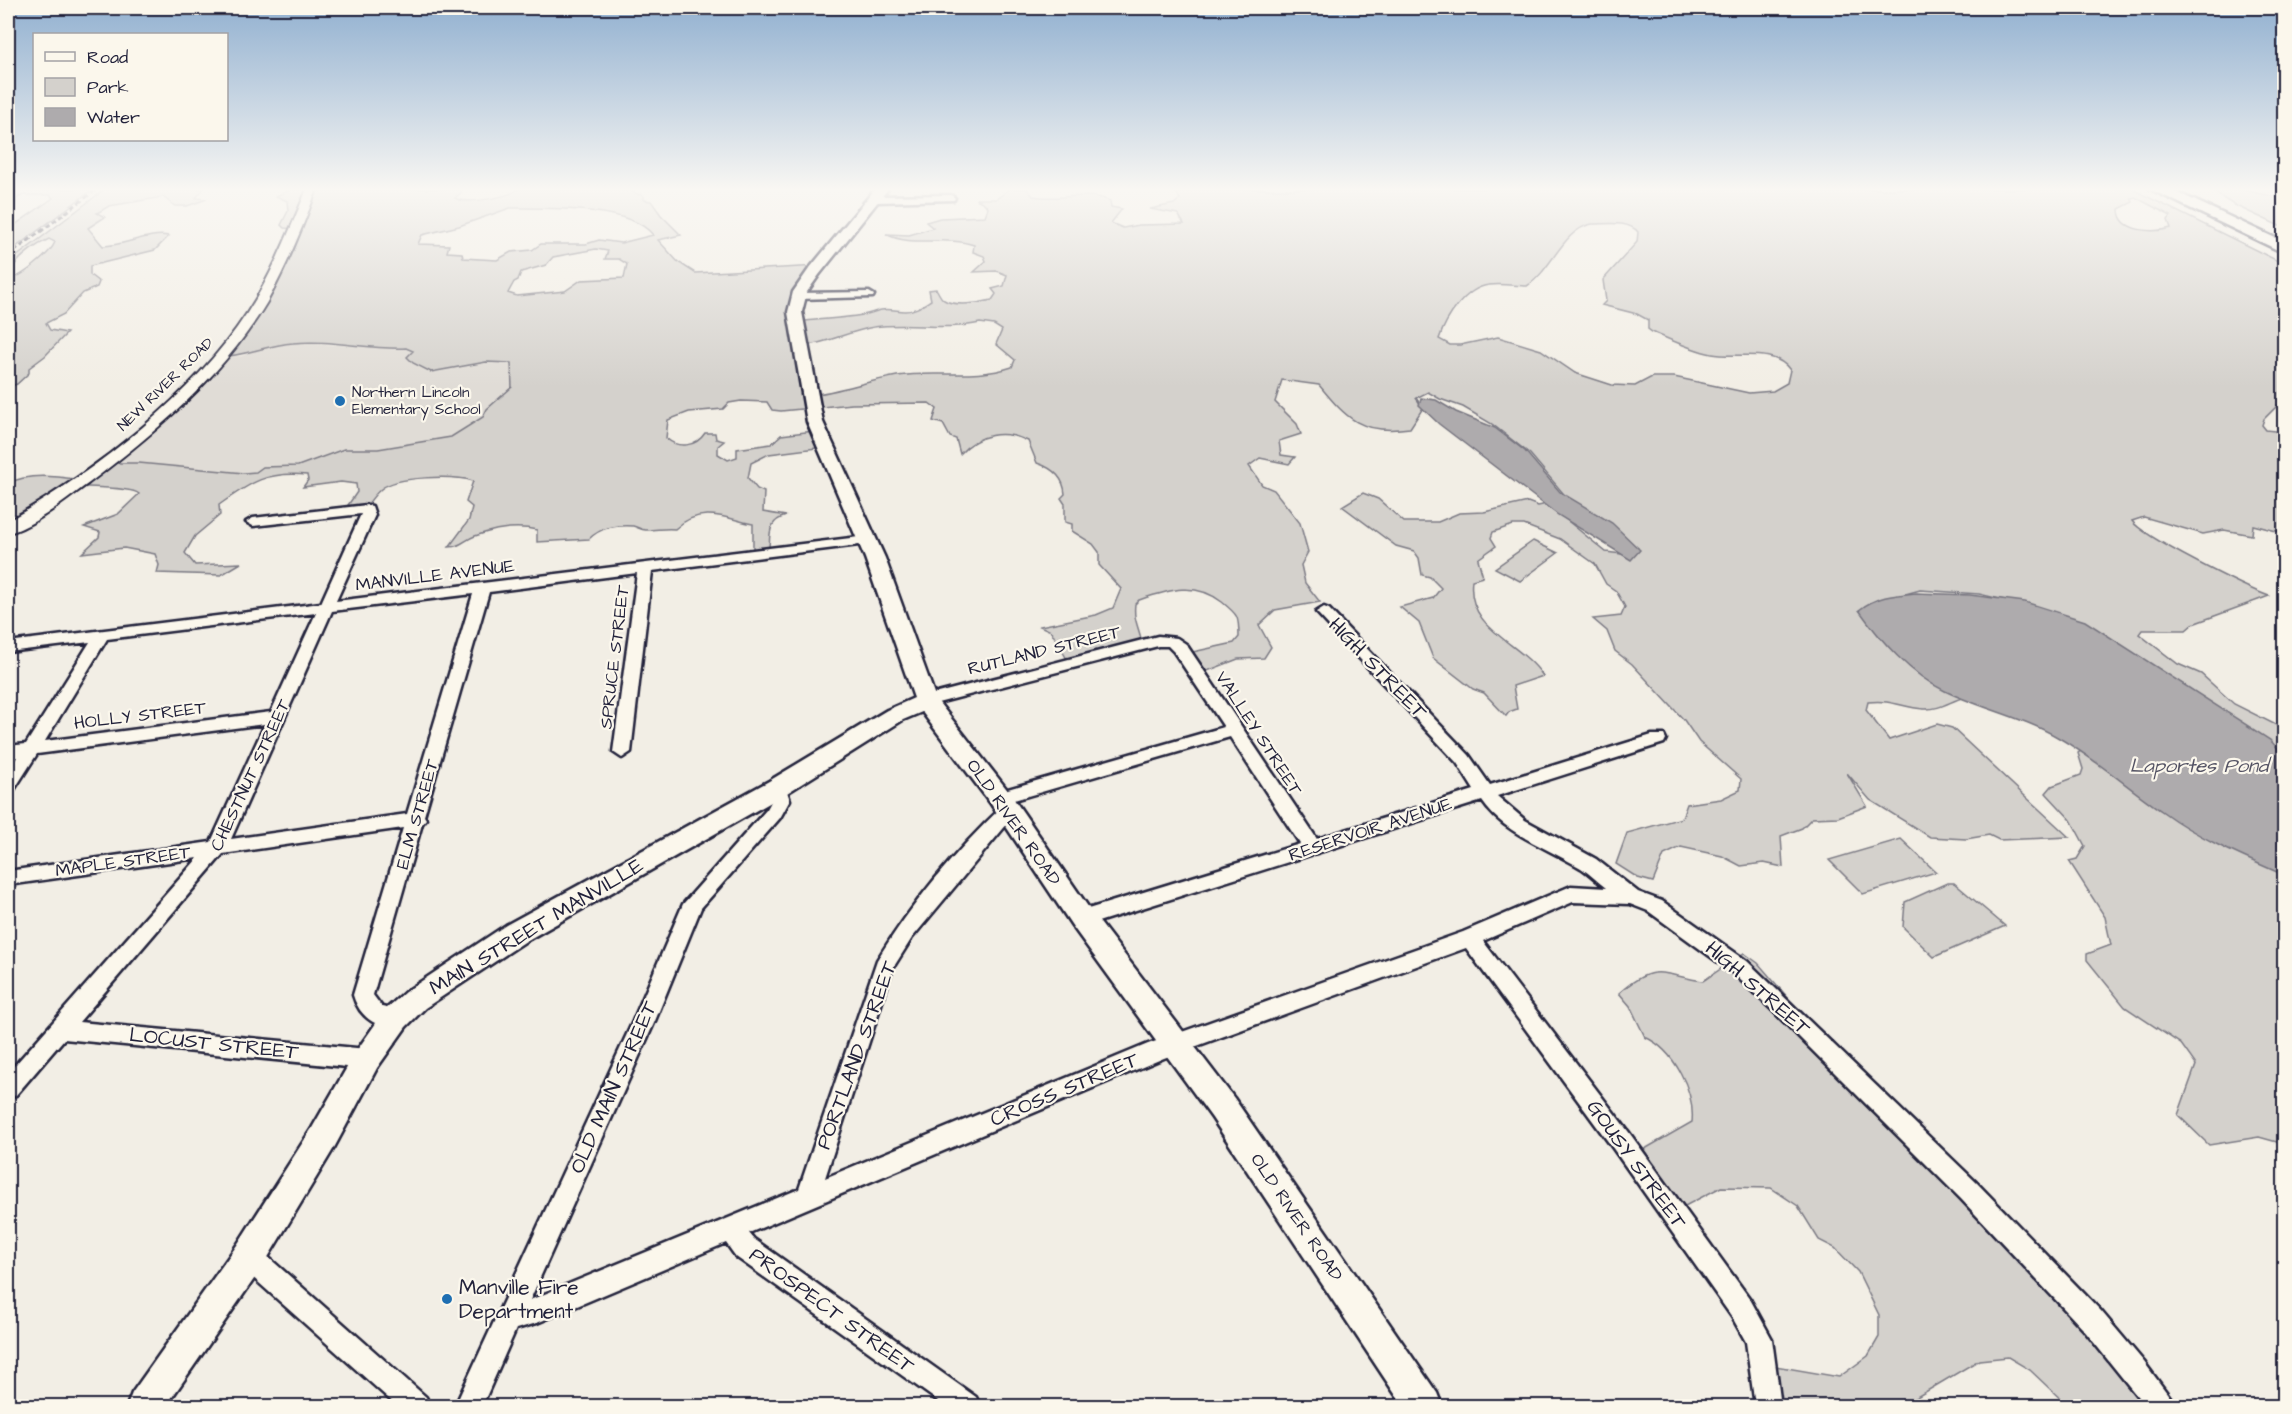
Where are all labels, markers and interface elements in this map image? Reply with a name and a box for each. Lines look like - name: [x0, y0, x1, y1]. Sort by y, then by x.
- legend: [33, 33, 228, 141]
- text: Road: [87, 45, 128, 70]
- text: Park: [87, 75, 129, 100]
- text: Water: [87, 105, 140, 130]
- street label: NEW RIVER ROAD: [113, 333, 218, 436]
- place label: Northern Lincoln Elementary School: [352, 382, 481, 421]
- marker: Northern Lincoln Elementary School: [333, 394, 347, 408]
- street label: MANVILLE AVENUE: [354, 553, 516, 598]
- street label: SPRUCE STREET: [593, 583, 636, 730]
- street label: HIGH STREET: [1322, 611, 1434, 726]
- street label: RUTLAND STREET: [965, 619, 1124, 682]
- street label: VALLEY STREET: [1209, 666, 1309, 801]
- street label: CHESTNUT STREET: [204, 694, 297, 855]
- street label: HOLLY STREET: [73, 695, 208, 736]
- water label: Laportes Pond: [2130, 752, 2272, 780]
- street label: OLD RIVER ROAD: [961, 754, 1067, 891]
- street label: ELM STREET: [390, 755, 445, 872]
- street label: RESERVOIR AVENUE: [1285, 791, 1455, 868]
- street label: MAPLE STREET: [54, 840, 193, 883]
- street label: MAIN STREET MANVILLE: [424, 851, 649, 1002]
- street label: HIGH STREET: [1699, 934, 1817, 1043]
- street label: PORTLAND STREET: [809, 956, 904, 1153]
- street label: OLD MAIN STREET: [562, 996, 665, 1178]
- street label: LOCUST STREET: [128, 1020, 301, 1067]
- street label: CROSS STREET: [985, 1045, 1144, 1134]
- street label: GOUSY STREET: [1580, 1094, 1694, 1235]
- street label: OLD RIVER ROAD: [1245, 1149, 1349, 1286]
- street label: PROSPECT STREET: [743, 1241, 921, 1381]
- place label: Manville Fire Department: [459, 1273, 579, 1327]
- marker: Manville Fire Department: [440, 1292, 454, 1306]

